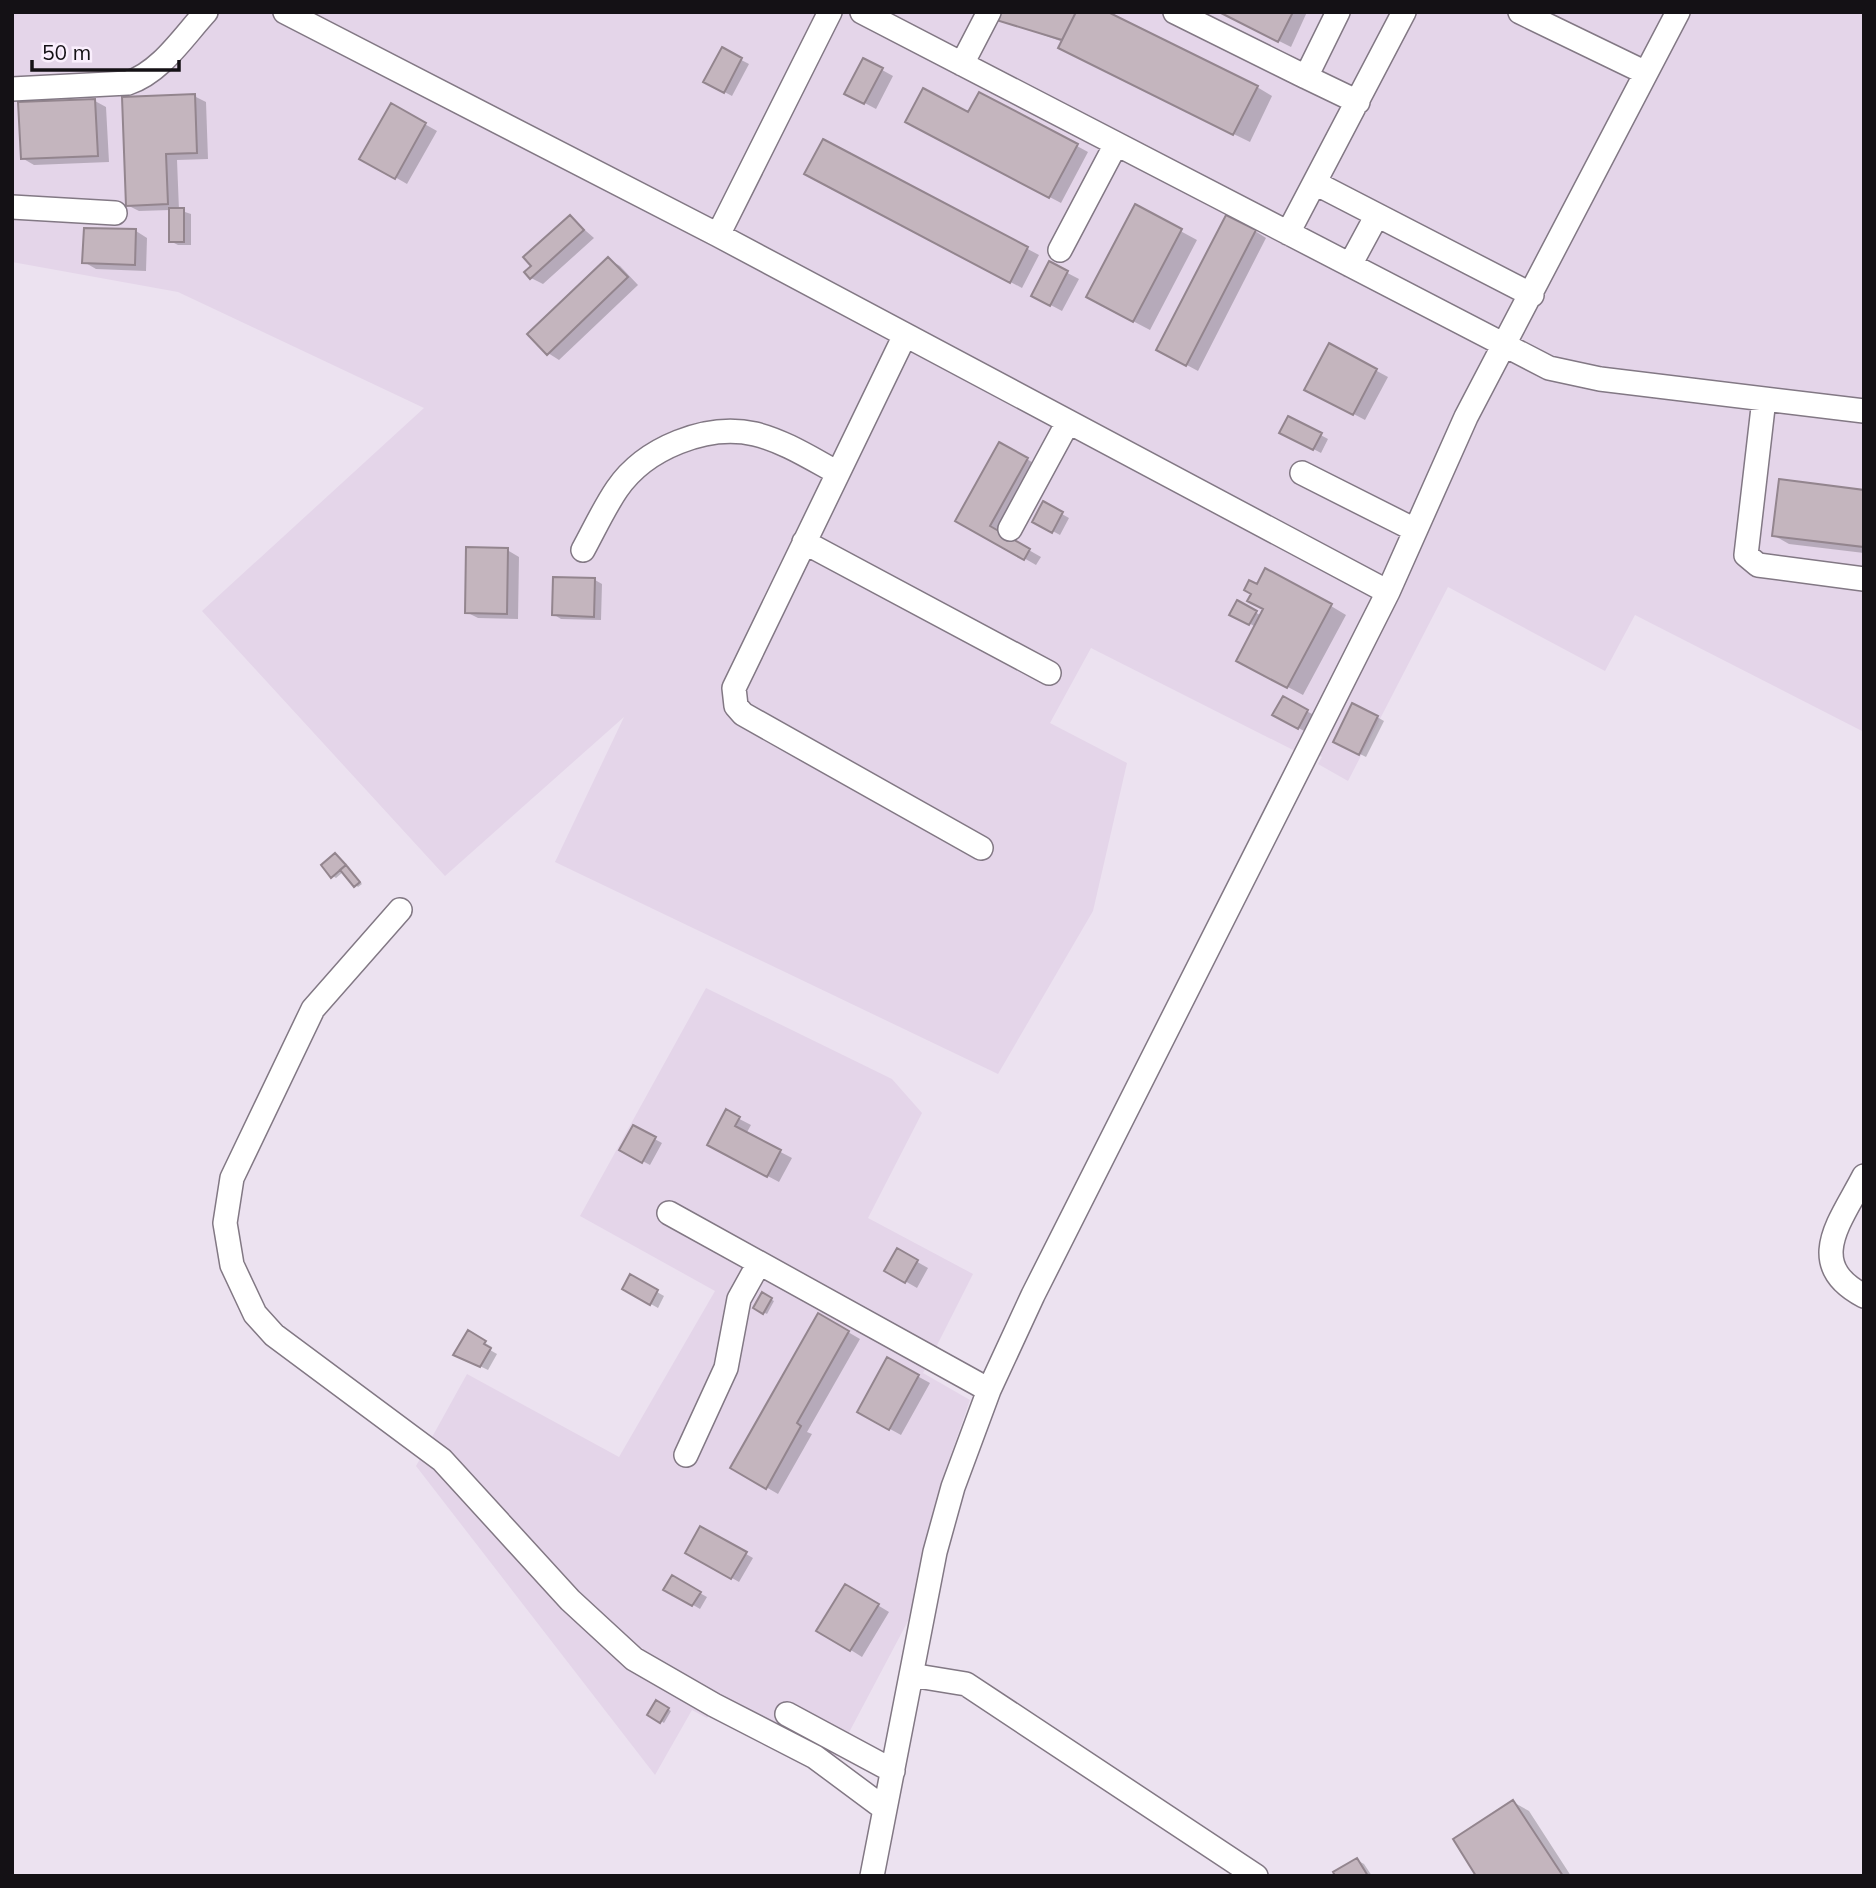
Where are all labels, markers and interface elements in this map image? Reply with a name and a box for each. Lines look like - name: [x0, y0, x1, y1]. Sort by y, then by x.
- scale bar: [32, 28, 178, 72]
- text: 50 m: [42, 39, 91, 65]

